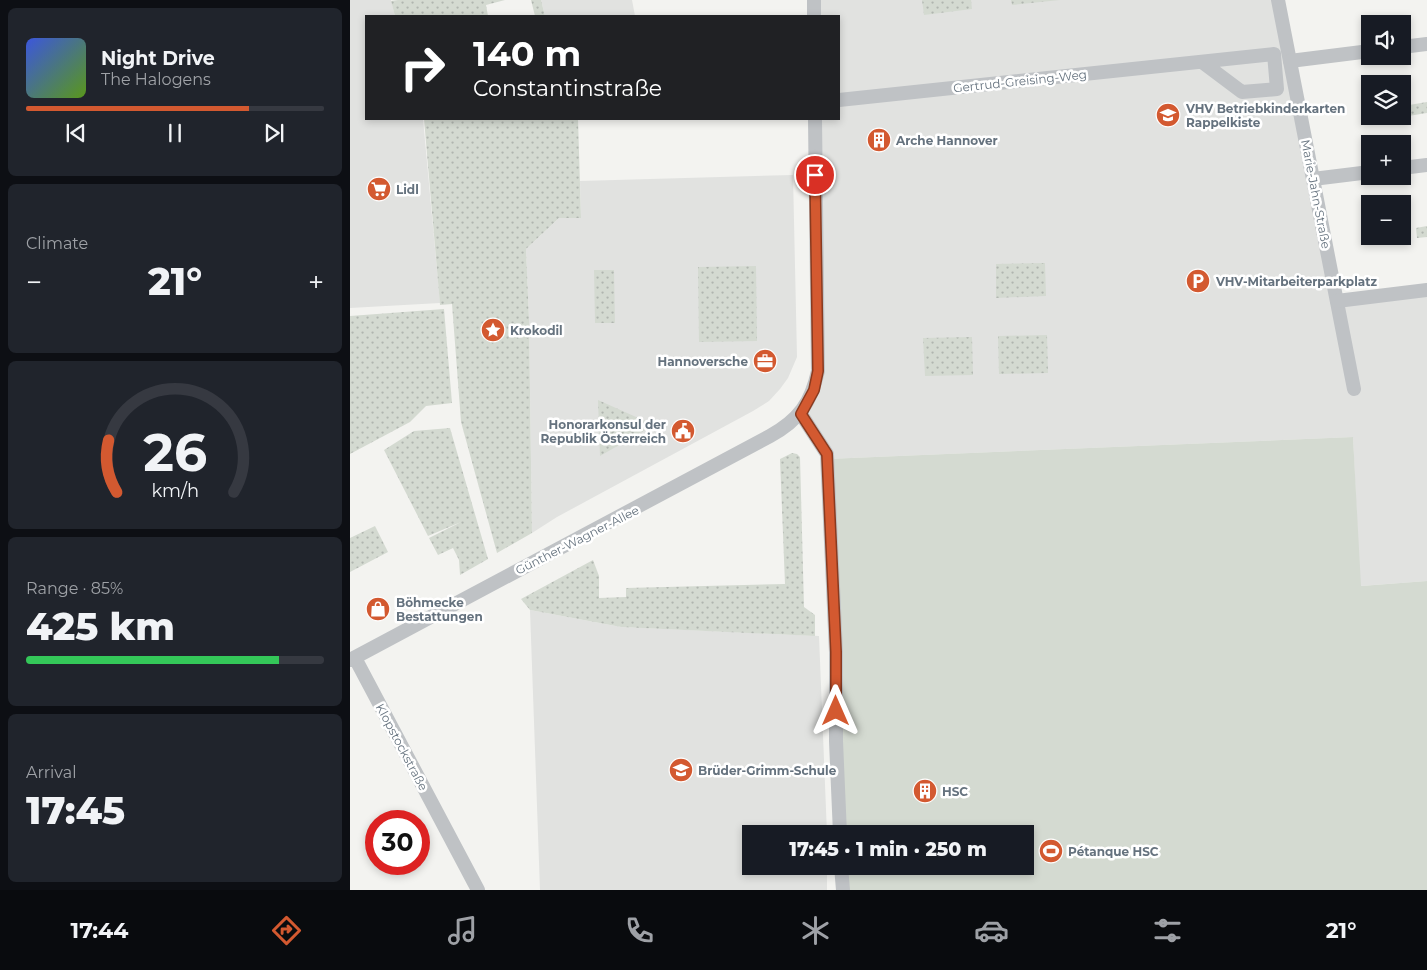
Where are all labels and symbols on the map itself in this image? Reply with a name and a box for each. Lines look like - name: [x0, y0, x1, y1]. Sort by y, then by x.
- street label: Gertrud-Greising-Weg: [952, 67, 1088, 95]
- place label: VHV Betriebkinderkarten Rappelkiste: [1185, 101, 1345, 130]
- school or university icon: VHV Betriebkinderkarten Rappelkiste: [1155, 102, 1181, 128]
- building icon: Arche Hannover: [866, 127, 892, 153]
- place label: Arche Hannover: [895, 133, 998, 148]
- street label: Marie-Jahn-Straße: [1298, 138, 1334, 250]
- pin: [794, 154, 836, 196]
- supermarket icon: Lidl: [366, 176, 392, 202]
- place label: Lidl: [396, 182, 419, 197]
- parking icon: VHV-Mitarbeiterparkplatz: [1185, 268, 1211, 294]
- place label: VHV-Mitarbeiterparkplatz: [1215, 274, 1377, 289]
- place icon: Krokodil: [480, 317, 506, 343]
- place label: Krokodil: [510, 323, 563, 338]
- office icon: Hannoversche: [752, 348, 778, 374]
- place label: Hannoversche: [658, 354, 748, 369]
- place label: Honorarkonsul der Republik Österreich: [541, 417, 666, 446]
- public building icon: Honorarkonsul der Republik Österreich: [670, 418, 696, 444]
- street label: Günther-Wagner-Allee: [513, 502, 641, 578]
- place label: Böhmecke Bestattungen: [396, 595, 483, 624]
- shop icon: Böhmecke Bestattungen: [365, 596, 391, 622]
- position arrow: [809, 684, 861, 736]
- street label: Klopstockstraße: [373, 701, 431, 793]
- school or university icon: Brüder-Grimm-Schule: [668, 757, 694, 783]
- place label: Brüder-Grimm-Schule: [698, 763, 837, 778]
- building icon: HSC: [912, 778, 938, 804]
- place label: HSC: [942, 784, 968, 799]
- speed limit sign: 30: [365, 810, 430, 875]
- sports icon: Pétanque HSC: [1038, 838, 1064, 864]
- place label: Pétanque HSC: [1068, 844, 1159, 859]

